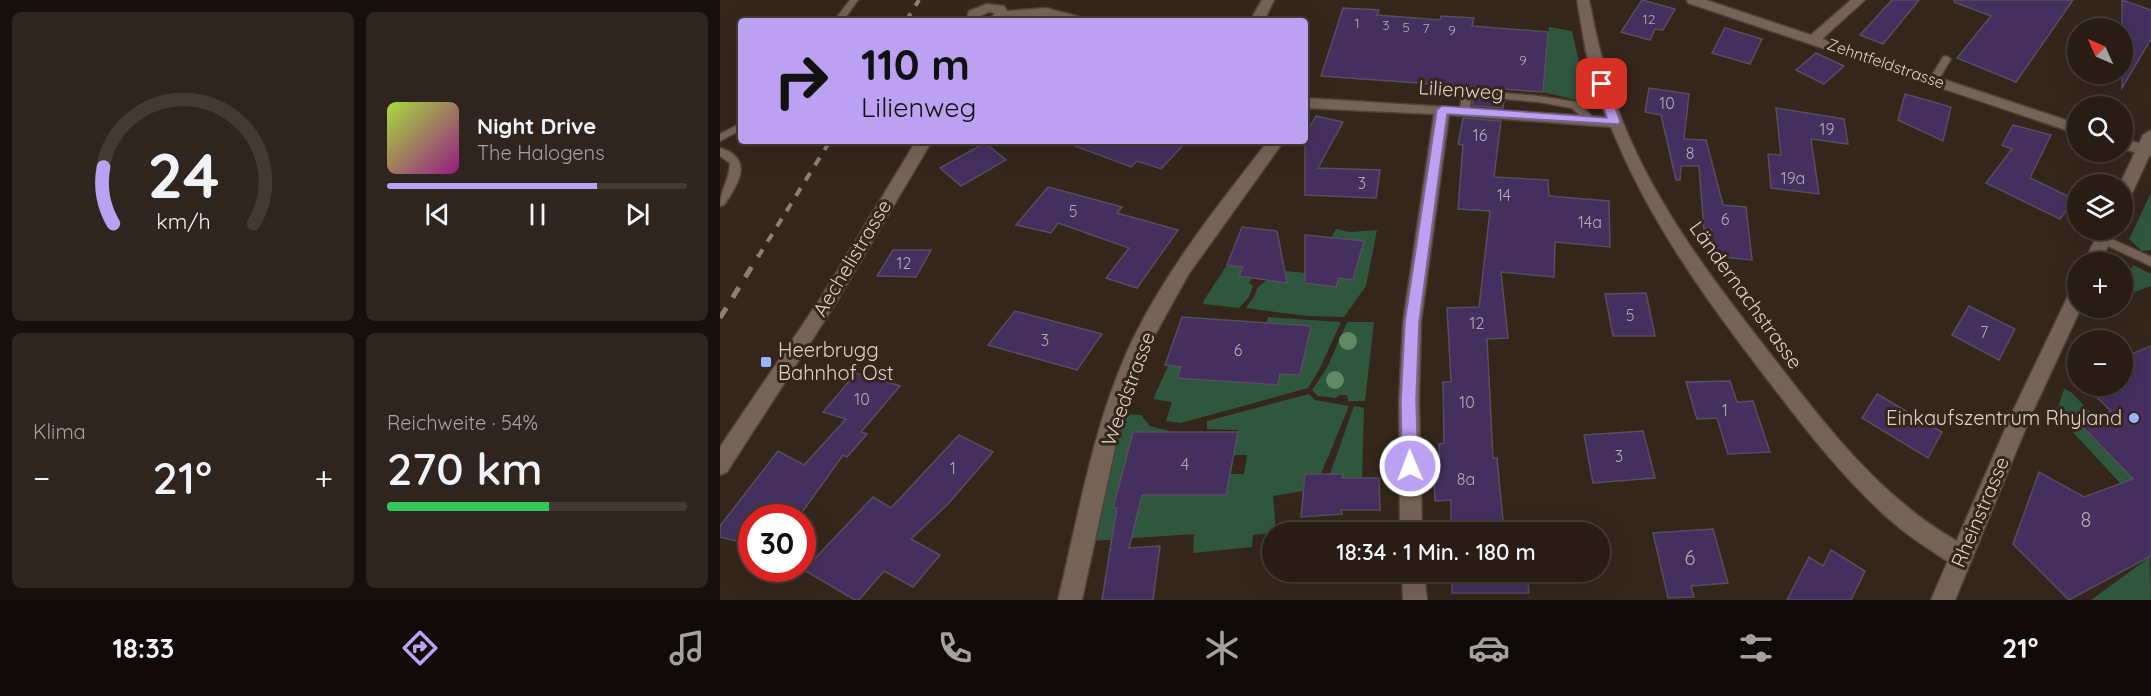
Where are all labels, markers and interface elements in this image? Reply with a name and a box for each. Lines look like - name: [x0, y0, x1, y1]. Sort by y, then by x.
- house number: 12: [1643, 10, 1656, 28]
- house number: 1: [1354, 14, 1360, 32]
- house number: 3: [1382, 16, 1390, 34]
- house number: 5: [1402, 18, 1410, 36]
- north arrow: [2067, 18, 2133, 84]
- map controls: [2067, 18, 2133, 396]
- house number: 7: [1422, 19, 1430, 37]
- house number: 9: [1448, 21, 1456, 39]
- street label: Zehntfeldstrasse: [1825, 34, 1947, 92]
- text: 110 m: [861, 38, 970, 91]
- icon: right: [762, 42, 840, 120]
- house number: 9: [1519, 51, 1527, 69]
- pin: [1576, 58, 1627, 109]
- icon: arrive: [1585, 67, 1618, 100]
- street label: Lilienweg: [1418, 74, 1504, 105]
- text: Lilienweg: [861, 90, 976, 124]
- house number: 10: [1659, 93, 1675, 113]
- button: search: [2067, 96, 2133, 162]
- text: Night Drive: [477, 112, 596, 140]
- house number: 19: [1820, 119, 1834, 139]
- house number: 16: [1473, 125, 1488, 145]
- text: 24: [147, 136, 219, 214]
- text: The Halogens: [477, 140, 605, 165]
- house number: 8: [1686, 143, 1694, 163]
- house number: 19a: [1781, 168, 1805, 188]
- house number: 3: [1358, 173, 1366, 193]
- button: layers: [2067, 174, 2133, 240]
- house number: 14: [1497, 185, 1511, 205]
- street label: Aechelistrasse: [807, 195, 896, 321]
- icon: previous: [421, 198, 454, 231]
- icon: pause: [521, 198, 554, 231]
- icon: next: [621, 198, 654, 231]
- house number: 5: [1069, 201, 1077, 221]
- text: km/h: [156, 208, 210, 234]
- house number: 6: [1721, 209, 1730, 229]
- house number: 14a: [1578, 212, 1602, 232]
- street label: Ländernachstrasse: [1684, 216, 1808, 374]
- button: +: [2067, 252, 2133, 318]
- house number: 12: [897, 253, 912, 273]
- house number: 5: [1626, 305, 1634, 325]
- house number: 12: [1470, 313, 1485, 333]
- house number: 7: [1980, 322, 1988, 342]
- street label: Weedstrasse: [1095, 328, 1160, 449]
- house number: 3: [1041, 330, 1049, 350]
- button: −: [2067, 330, 2133, 396]
- place label: Heerbrugg Bahnhof Ost: [778, 337, 894, 385]
- house number: 6: [1234, 340, 1243, 360]
- marker: Heerbrugg Bahnhof Ost: [759, 355, 773, 369]
- house number: 10: [854, 389, 870, 409]
- house number: 10: [1459, 392, 1475, 412]
- house number: 1: [1722, 400, 1728, 420]
- place label: Einkaufszentrum Rhyland: [1886, 405, 2122, 430]
- text: Reichweite · 54%: [387, 410, 538, 435]
- marker: Einkaufszentrum Rhyland: [2127, 411, 2141, 425]
- text: Klima: [33, 419, 86, 444]
- position arrow: [1378, 434, 1442, 498]
- text: 270 km: [387, 440, 543, 496]
- house number: 3: [1615, 446, 1623, 466]
- text: 21°: [153, 449, 212, 505]
- street label: Rheinstrasse: [1945, 453, 2014, 571]
- house number: 4: [1181, 454, 1189, 474]
- text: −: [33, 457, 50, 498]
- text: +: [314, 457, 333, 498]
- house number: 1: [950, 458, 956, 478]
- house number: 8a: [1457, 469, 1475, 489]
- speed limit sign: 30: [738, 504, 816, 582]
- house number: 8: [2081, 507, 2091, 532]
- text: 18:34 · 1 Min. · 180 m: [1336, 538, 1536, 566]
- house number: 6: [1685, 545, 1696, 570]
- icon: directions: [399, 627, 441, 669]
- icon: music: [666, 627, 708, 669]
- icon: phone: [934, 627, 976, 669]
- icon: climate: [1201, 627, 1243, 669]
- icon: car: [1468, 627, 1510, 669]
- icon: filters: [1735, 627, 1777, 669]
- text: 18:33: [113, 631, 174, 665]
- text: 21°: [2002, 631, 2038, 665]

